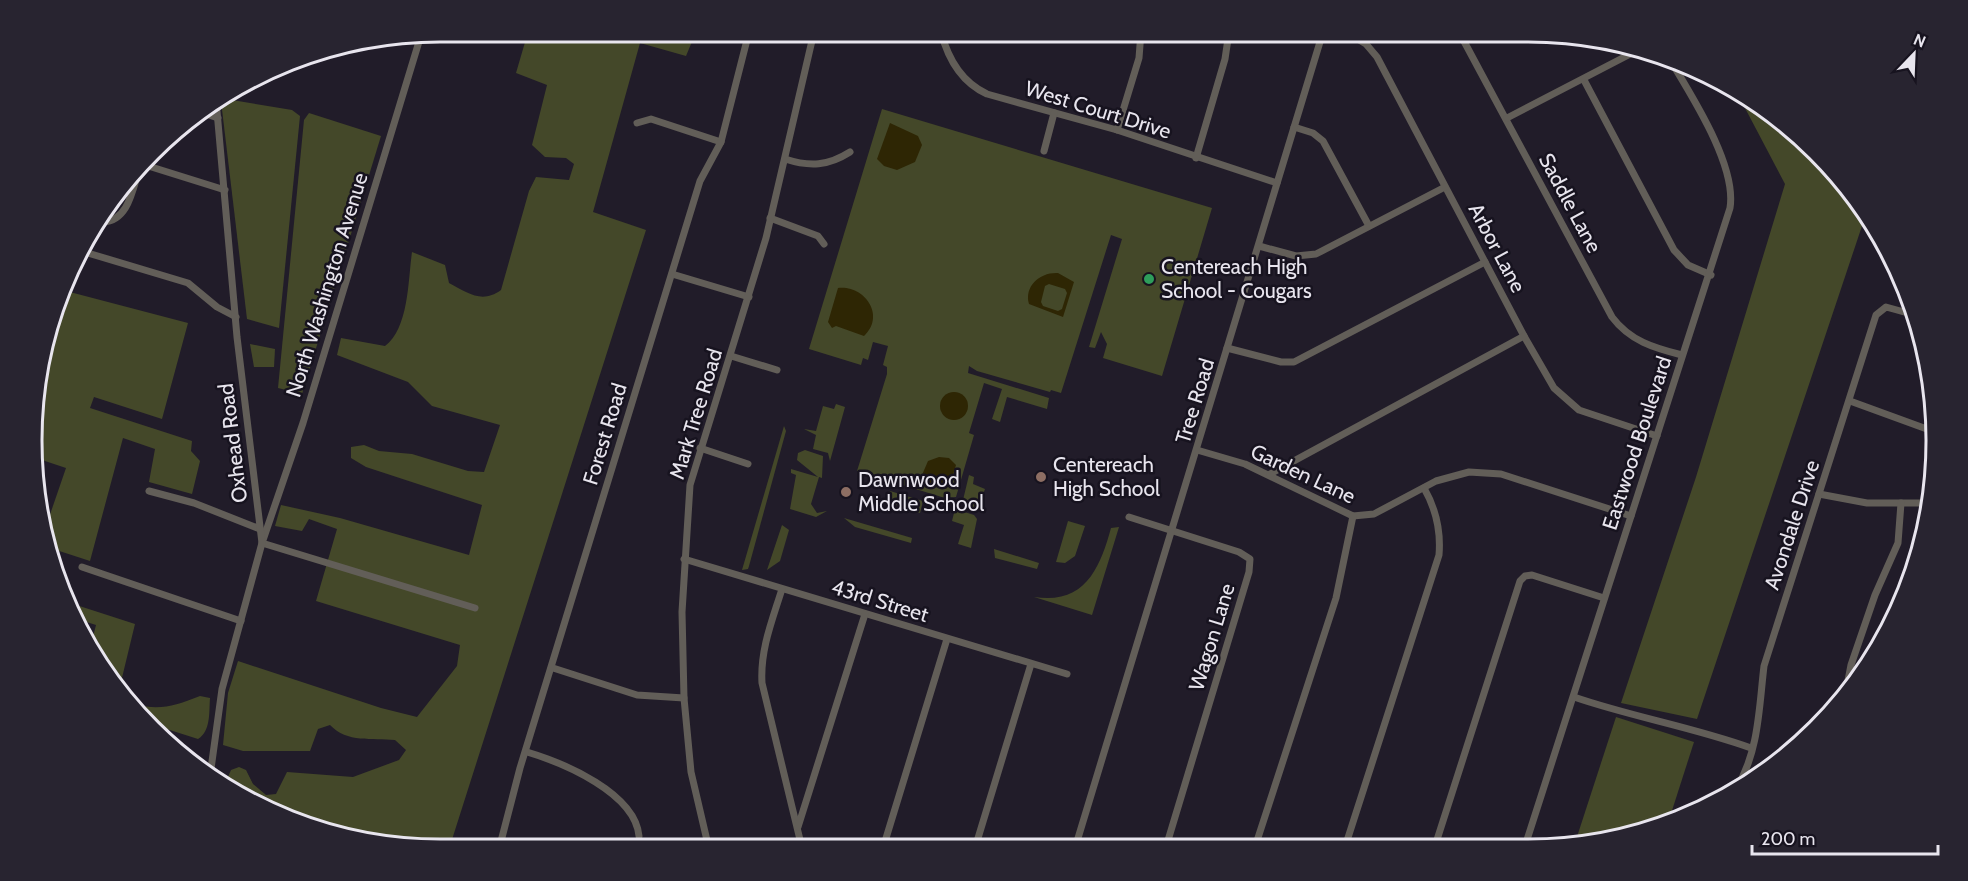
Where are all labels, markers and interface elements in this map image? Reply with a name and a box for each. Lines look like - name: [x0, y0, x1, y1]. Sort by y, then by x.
- north arrow: [1884, 24, 1944, 84]
- text: N: [1911, 30, 1929, 52]
- street label: West Court Drive: [1022, 75, 1174, 144]
- street label: Saddle Lane: [1534, 149, 1607, 257]
- street label: North Washington Avenue: [280, 169, 373, 400]
- street label: Arbor Lane: [1464, 199, 1531, 297]
- place label: Centereach High School - Cougars: [1161, 254, 1312, 303]
- marker: Centereach High School - Cougars: [1142, 272, 1156, 286]
- street label: Mark Tree Road: [664, 346, 727, 482]
- street label: Eastwood Boulevard: [1597, 353, 1676, 533]
- street label: Tree Road: [1170, 355, 1219, 446]
- street label: Forest Road: [577, 380, 632, 488]
- street label: Oxhead Road: [213, 382, 252, 504]
- street label: Garden Lane: [1247, 438, 1360, 509]
- place label: Centereach High School: [1053, 452, 1160, 501]
- street label: Avondale Drive: [1759, 457, 1824, 593]
- place label: Dawnwood Middle School: [858, 467, 984, 516]
- marker: Centereach High School: [1034, 470, 1048, 484]
- marker: Dawnwood Middle School: [839, 485, 853, 499]
- street label: 43rd Street: [829, 574, 932, 627]
- street label: Wagon Lane: [1183, 580, 1240, 693]
- scale bar: [1752, 818, 1938, 856]
- text: 200 m: [1761, 828, 1815, 850]

